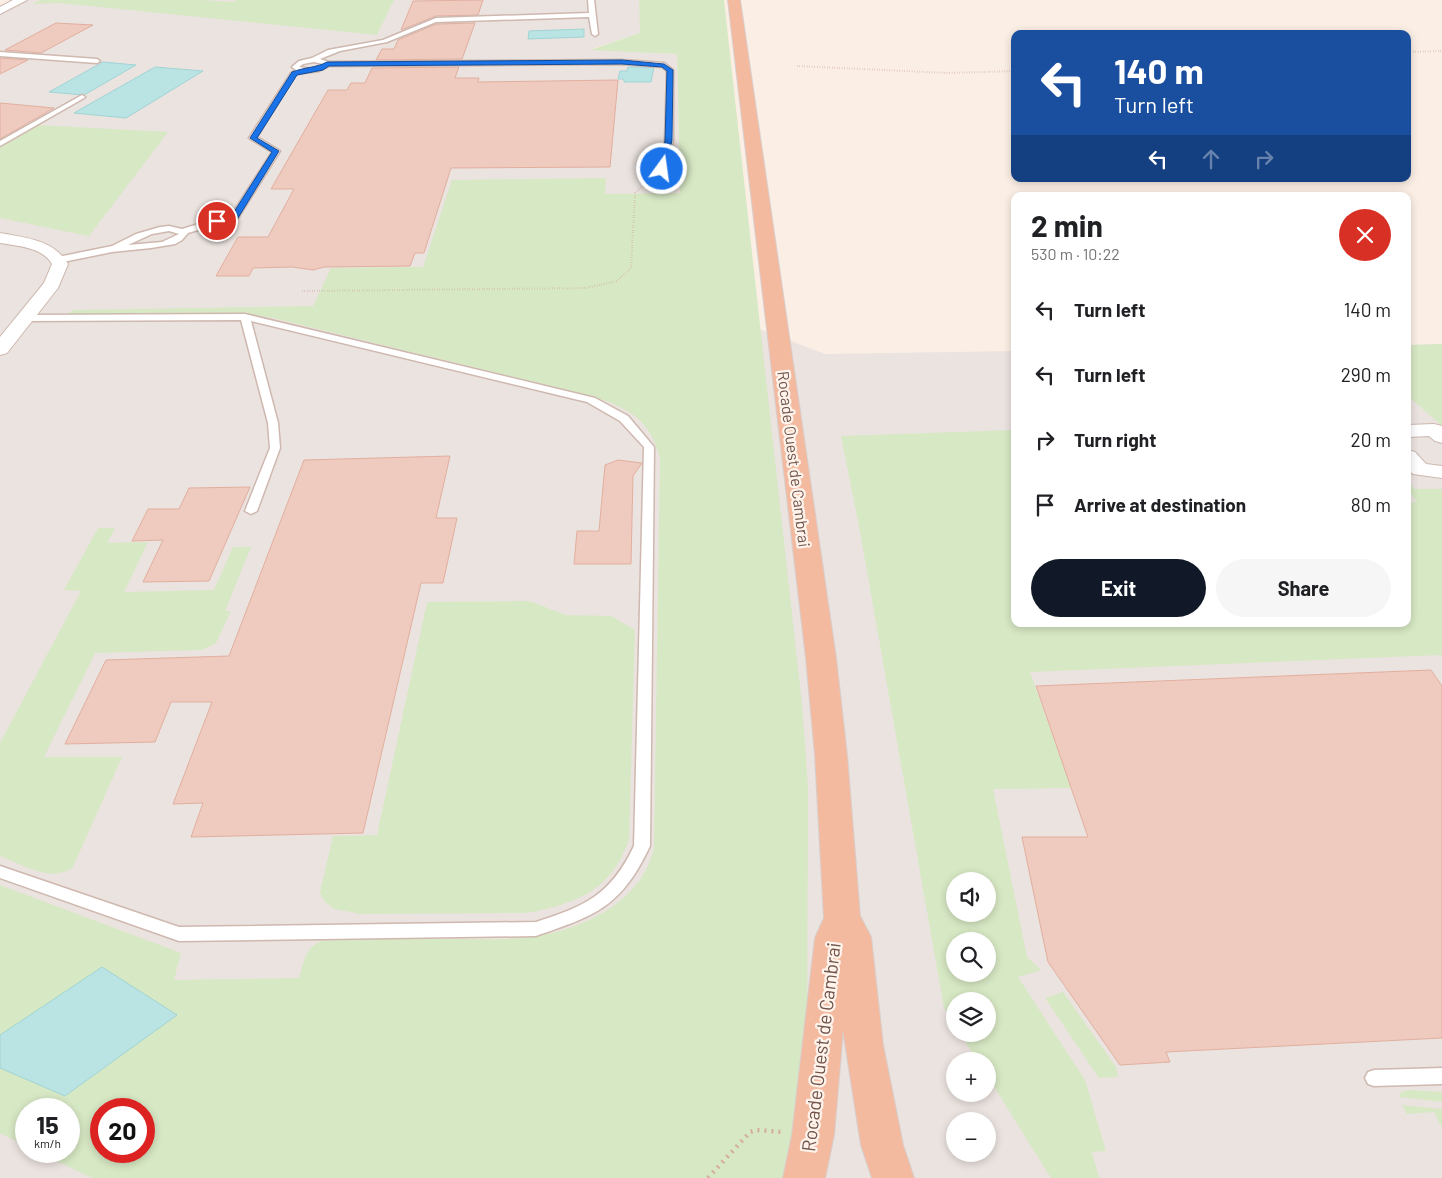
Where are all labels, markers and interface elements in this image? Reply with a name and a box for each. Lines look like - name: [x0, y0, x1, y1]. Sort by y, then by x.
- text: 140 m: [1114, 49, 1204, 91]
- icon: left: [1031, 50, 1096, 115]
- text: Turn left: [1114, 91, 1194, 117]
- position arrow: [635, 142, 687, 194]
- icon: left: [1144, 145, 1172, 173]
- icon: ahead: [1197, 145, 1225, 173]
- icon: right: [1250, 145, 1278, 173]
- pin: [196, 200, 238, 242]
- icon: arrive: [203, 207, 231, 235]
- text: 2 min: [1031, 207, 1103, 243]
- button: close: [1339, 209, 1391, 261]
- text: 530 m · 10:22: [1031, 244, 1120, 263]
- icon: left: [1031, 296, 1059, 324]
- text: Turn left: [1074, 298, 1145, 321]
- text: 140 m: [1344, 298, 1391, 321]
- icon: left: [1031, 361, 1059, 389]
- text: Turn left: [1074, 363, 1145, 386]
- text: 290 m: [1341, 363, 1391, 386]
- street label: Rocade Ouest de Cambrai: [774, 370, 815, 548]
- icon: right: [1031, 426, 1059, 454]
- text: Turn right: [1074, 428, 1156, 451]
- text: 20 m: [1351, 428, 1391, 451]
- icon: arrive: [1031, 491, 1059, 519]
- text: Arrive at destination: [1074, 493, 1246, 516]
- text: 80 m: [1351, 493, 1391, 516]
- button: Exit: [1031, 559, 1206, 617]
- button: Share: [1216, 559, 1391, 617]
- map controls: [946, 872, 996, 1162]
- button: sound: [946, 872, 996, 922]
- button: search: [946, 932, 996, 982]
- street label: Rocade Ouest de Cambrai: [796, 941, 845, 1153]
- button: layers: [946, 992, 996, 1042]
- button: +: [946, 1052, 996, 1102]
- speed limit sign: 20: [90, 1098, 155, 1163]
- text: 15: [36, 1109, 59, 1139]
- button: −: [946, 1112, 996, 1162]
- text: km/h: [34, 1136, 61, 1150]

